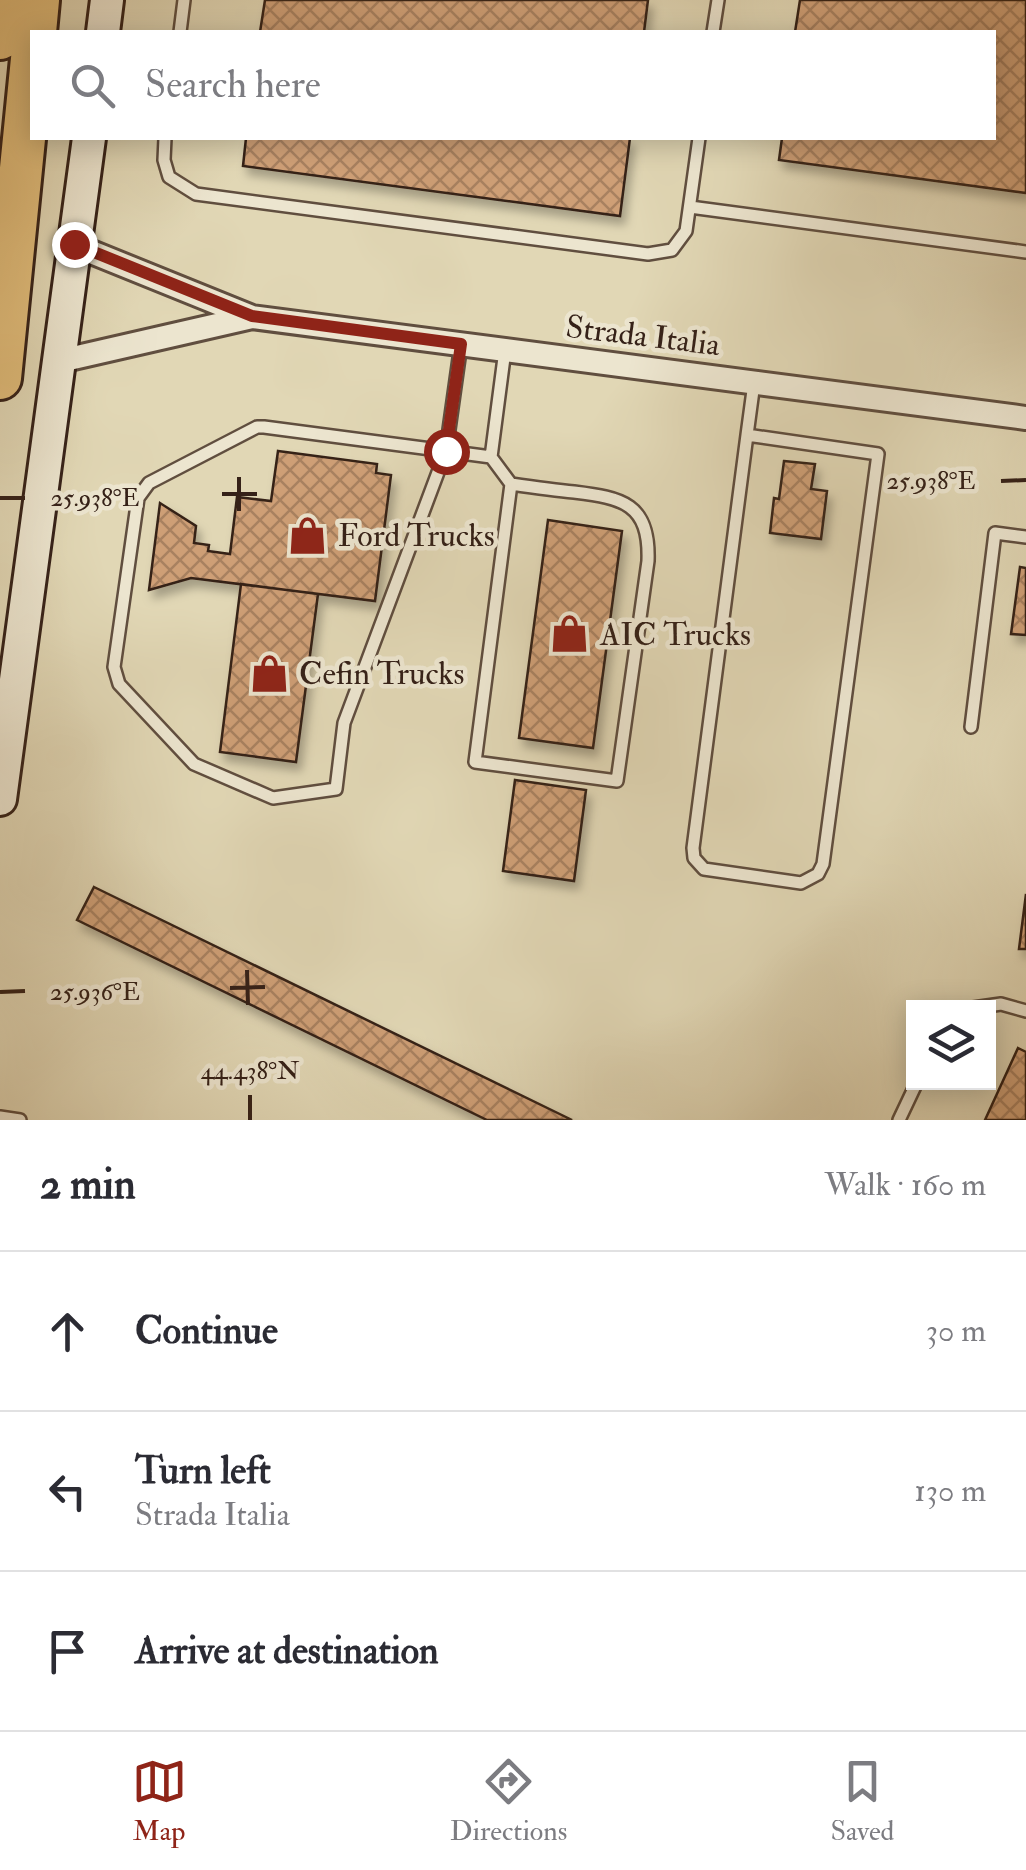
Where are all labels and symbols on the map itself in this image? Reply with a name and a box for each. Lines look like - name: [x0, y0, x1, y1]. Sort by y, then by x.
- route end: [52, 222, 98, 268]
- street label: Strada Italia: [564, 307, 723, 365]
- route start: [424, 429, 470, 475]
- text: 25.938°E: [887, 466, 975, 497]
- text: 25.938°E: [51, 483, 139, 514]
- shop icon: Ford Trucks: [287, 514, 329, 556]
- place label: Ford Trucks: [338, 516, 495, 556]
- shop icon: AIC Trucks: [549, 613, 591, 655]
- place label: AIC Trucks: [599, 615, 751, 655]
- shop icon: Cefin Trucks: [248, 652, 290, 694]
- place label: Cefin Trucks: [299, 654, 464, 694]
- text: 25.936°E: [50, 977, 140, 1008]
- text: 44.438°N: [201, 1056, 300, 1087]

